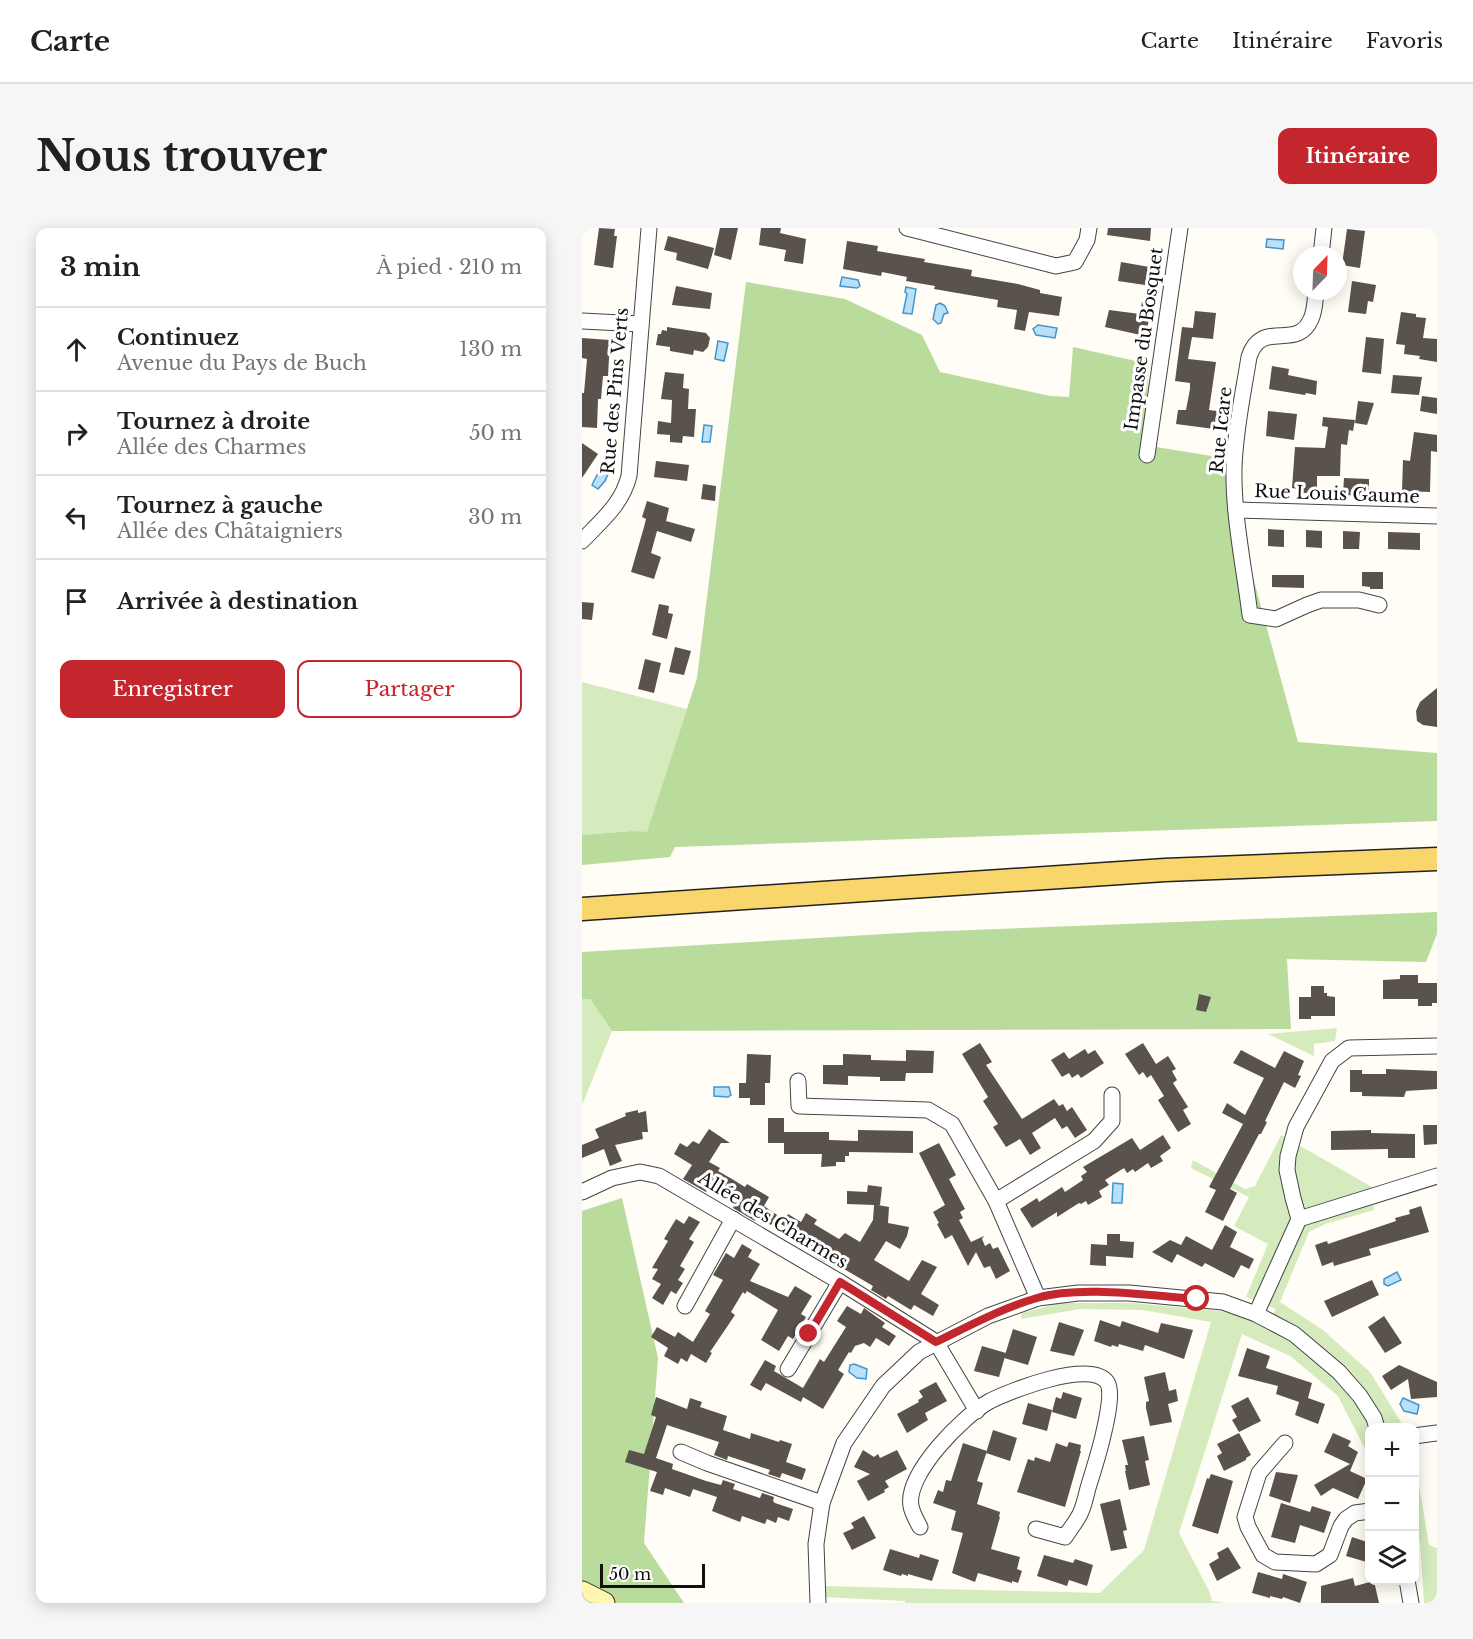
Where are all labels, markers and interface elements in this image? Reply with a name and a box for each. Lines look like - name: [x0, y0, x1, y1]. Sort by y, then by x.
- text: Carte: [30, 24, 110, 59]
- text: Carte: [1141, 28, 1199, 54]
- text: Itinéraire: [1232, 28, 1333, 54]
- text: Favoris: [1366, 28, 1443, 54]
- button: Itinéraire: [1278, 128, 1437, 184]
- text: Nous trouver: [36, 130, 327, 182]
- street label: Impasse du Bosquet: [1120, 246, 1168, 432]
- north arrow: [1293, 246, 1347, 300]
- text: 3 min: [60, 251, 141, 283]
- text: À pied · 210 m: [376, 255, 522, 279]
- street label: Rue des Pins Verts: [597, 307, 633, 475]
- text: Continuez: [117, 324, 239, 351]
- icon: ahead: [60, 333, 93, 366]
- text: 130 m: [459, 337, 522, 361]
- text: Avenue du Pays de Buch: [117, 351, 367, 375]
- street label: Rue Icare: [1206, 386, 1236, 474]
- text: Tournez à droite: [117, 408, 310, 435]
- icon: right: [60, 417, 93, 450]
- text: 50 m: [469, 421, 522, 445]
- text: Allée des Charmes: [117, 435, 306, 459]
- street label: Rue Louis Gaume: [1254, 480, 1420, 508]
- text: Tournez à gauche: [117, 492, 323, 519]
- icon: left: [60, 501, 93, 534]
- text: 30 m: [468, 505, 522, 529]
- text: Allée des Châtaigniers: [117, 519, 343, 543]
- icon: arrive: [60, 585, 93, 618]
- text: Arrivée à destination: [117, 588, 358, 615]
- button: Enregistrer: [60, 660, 285, 718]
- button: Partager: [297, 660, 522, 718]
- street label: Allée des Charmes: [693, 1166, 852, 1273]
- route start: [1183, 1285, 1209, 1311]
- route end: [795, 1320, 821, 1346]
- map controls: [1365, 1423, 1419, 1585]
- button: +: [1365, 1423, 1419, 1477]
- button: −: [1365, 1477, 1419, 1531]
- button: layers: [1365, 1531, 1419, 1585]
- scale bar: [600, 1561, 705, 1588]
- text: 50 m: [609, 1564, 651, 1584]

